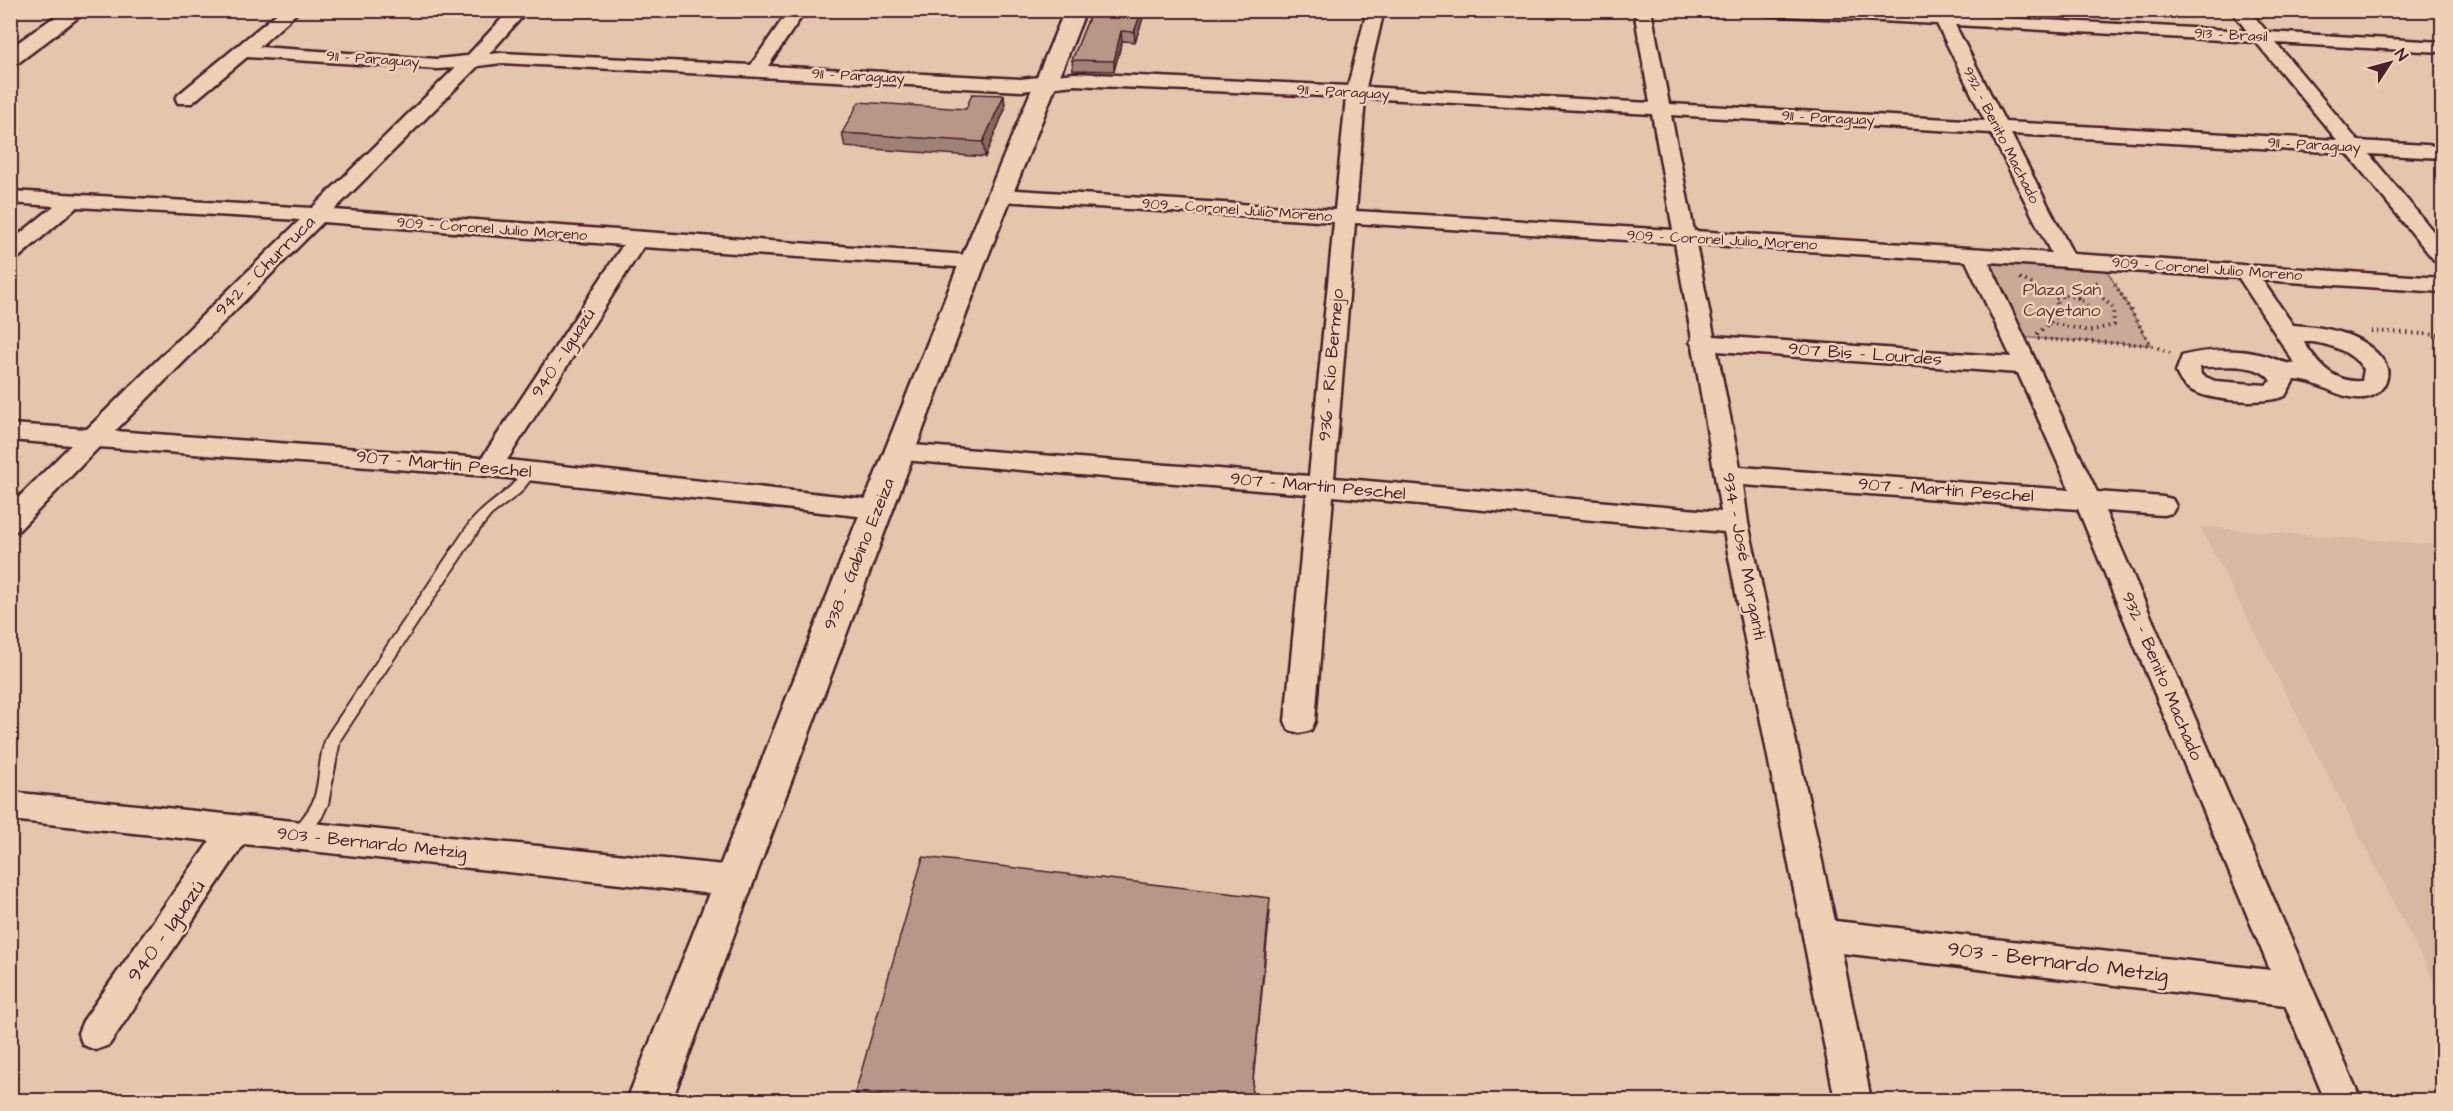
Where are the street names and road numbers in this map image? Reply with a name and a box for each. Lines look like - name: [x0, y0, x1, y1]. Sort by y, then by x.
- street label: 913 - Brasil: [2194, 23, 2268, 47]
- street label: 911 - Paraguay: [326, 45, 420, 74]
- street label: 911 - Paraguay: [811, 63, 905, 90]
- street label: 932 - Benito Machado: [1957, 63, 2045, 208]
- street label: 911 - Paraguay: [1296, 79, 1390, 106]
- street label: 911 - Paraguay: [1781, 105, 1875, 132]
- street label: 911 - Paraguay: [2267, 132, 2361, 159]
- street label: 909 - Coronel Julio Moreno: [1141, 193, 1333, 227]
- street label: 942 - Churruca: [209, 210, 321, 322]
- street label: 909 - Coronel Julio Moreno: [396, 212, 588, 246]
- street label: 909 - Coronel Julio Moreno: [1626, 225, 1818, 256]
- street label: 909 - Coronel Julio Moreno: [2111, 252, 2303, 286]
- street label: 936 - Río Bermejo: [1312, 288, 1350, 442]
- street label: 940 - Iguazú: [525, 303, 602, 403]
- street label: 907 Bis - Lourdes: [1787, 336, 1943, 372]
- street label: 907 - Martín Peschel: [355, 444, 533, 484]
- street label: 907 - Martín Peschel: [1229, 466, 1407, 506]
- street label: 934 - José Morganti: [1715, 470, 1773, 642]
- street label: 907 - Martín Peschel: [1857, 471, 2035, 509]
- street label: 938 - Gabino Ezeiza: [817, 474, 901, 634]
- street label: 932 - Benito Machado: [2115, 588, 2209, 764]
- street label: 903 - Bernardo Metzig: [276, 821, 468, 866]
- street label: 940 - Iguazú: [120, 874, 214, 989]
- street label: 903 - Bernardo Metzig: [1946, 934, 2170, 992]

